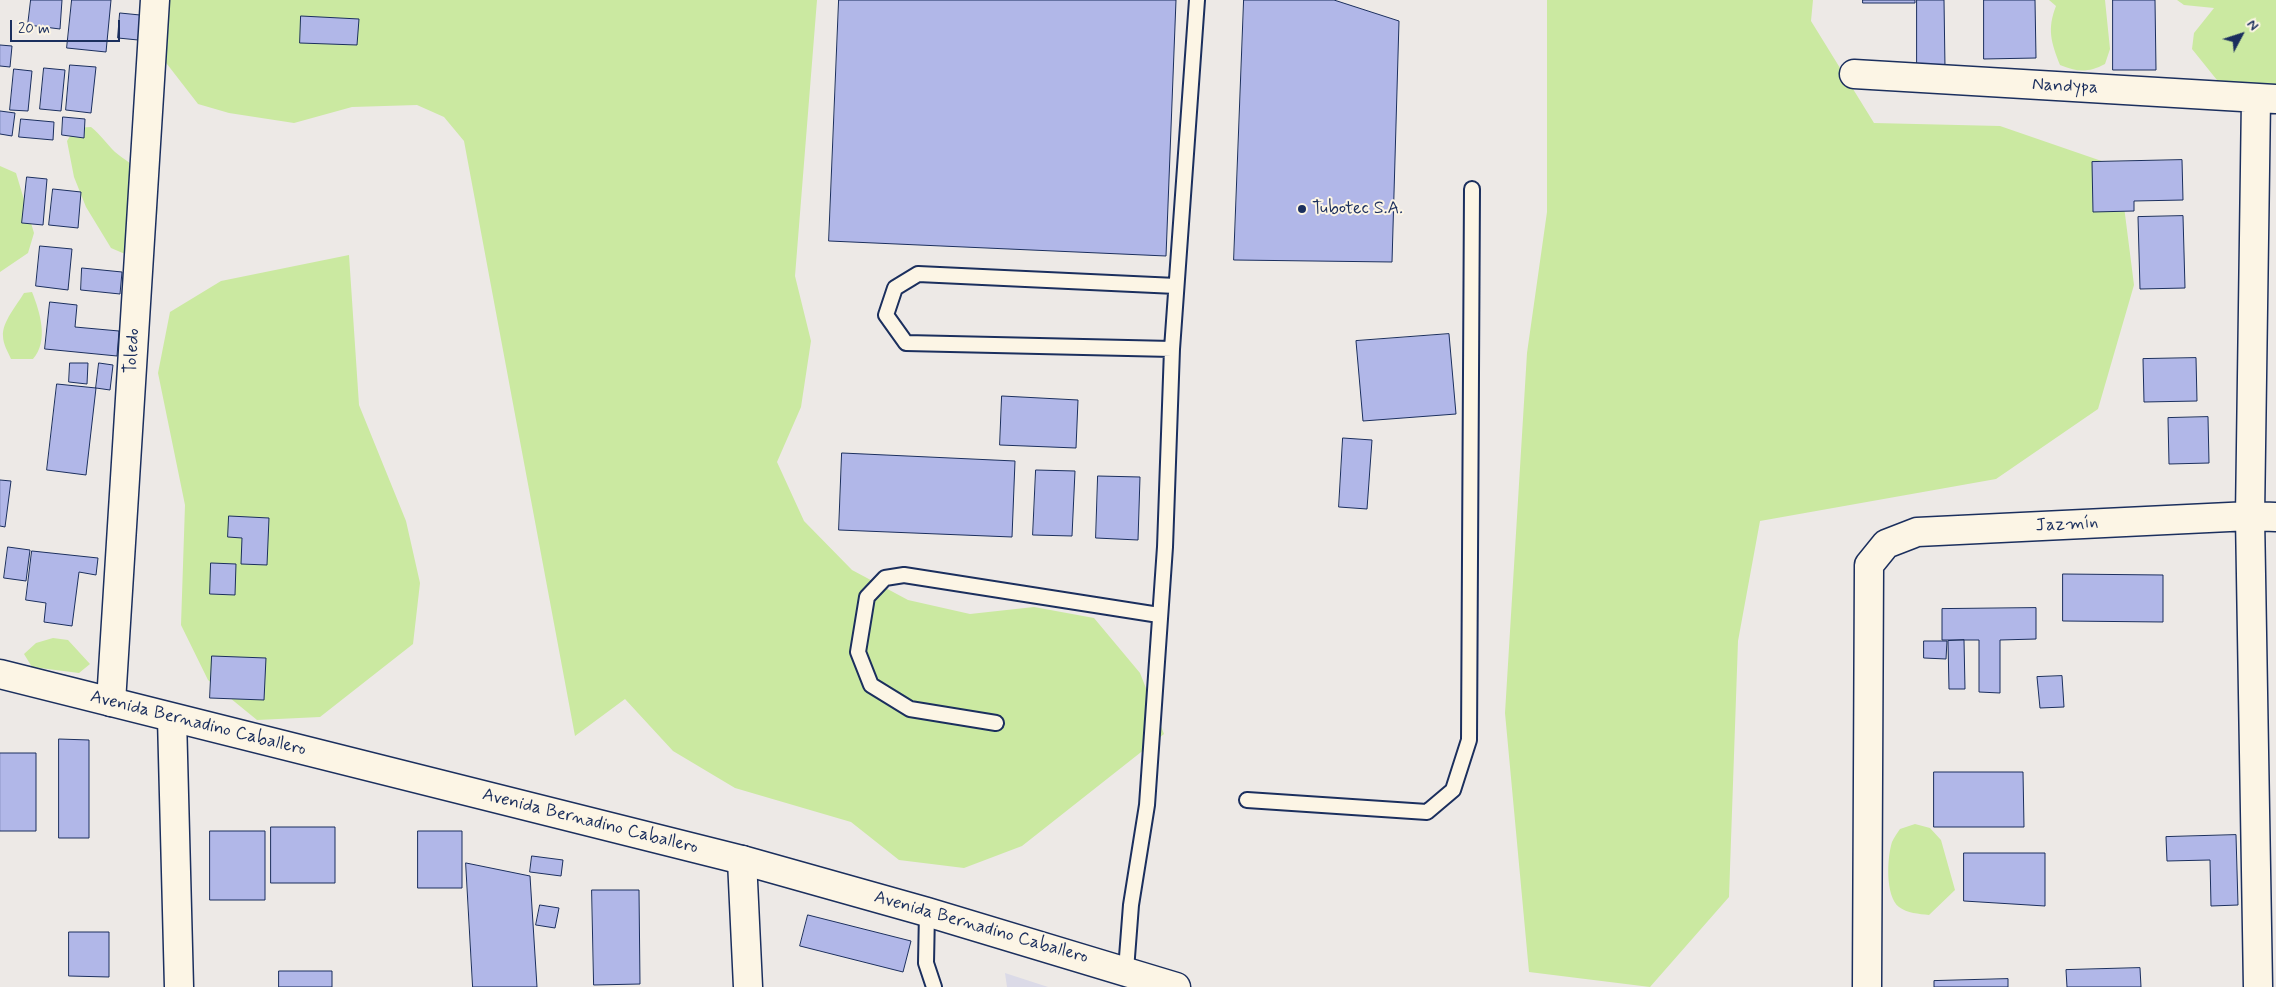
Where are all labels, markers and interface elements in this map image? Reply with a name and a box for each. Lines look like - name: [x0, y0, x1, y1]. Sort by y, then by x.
- scale bar: [12, 10, 122, 42]
- north arrow: [2216, 10, 2266, 60]
- text: N: [2243, 16, 2262, 35]
- text: 20 m: [18, 19, 50, 39]
- street label: Nandypa: [2031, 74, 2099, 100]
- place label: Tubotec S.A.: [1312, 198, 1403, 220]
- marker: Tubotec S.A.: [1296, 203, 1308, 215]
- street label: Toledo: [121, 327, 145, 375]
- street label: Jazmín: [2035, 513, 2099, 537]
- street label: Avenida Bernadino Caballero: [88, 687, 308, 761]
- street label: Avenida Bernadino Caballero: [480, 785, 700, 859]
- street label: Avenida Bernadino Caballero: [871, 887, 1091, 969]

